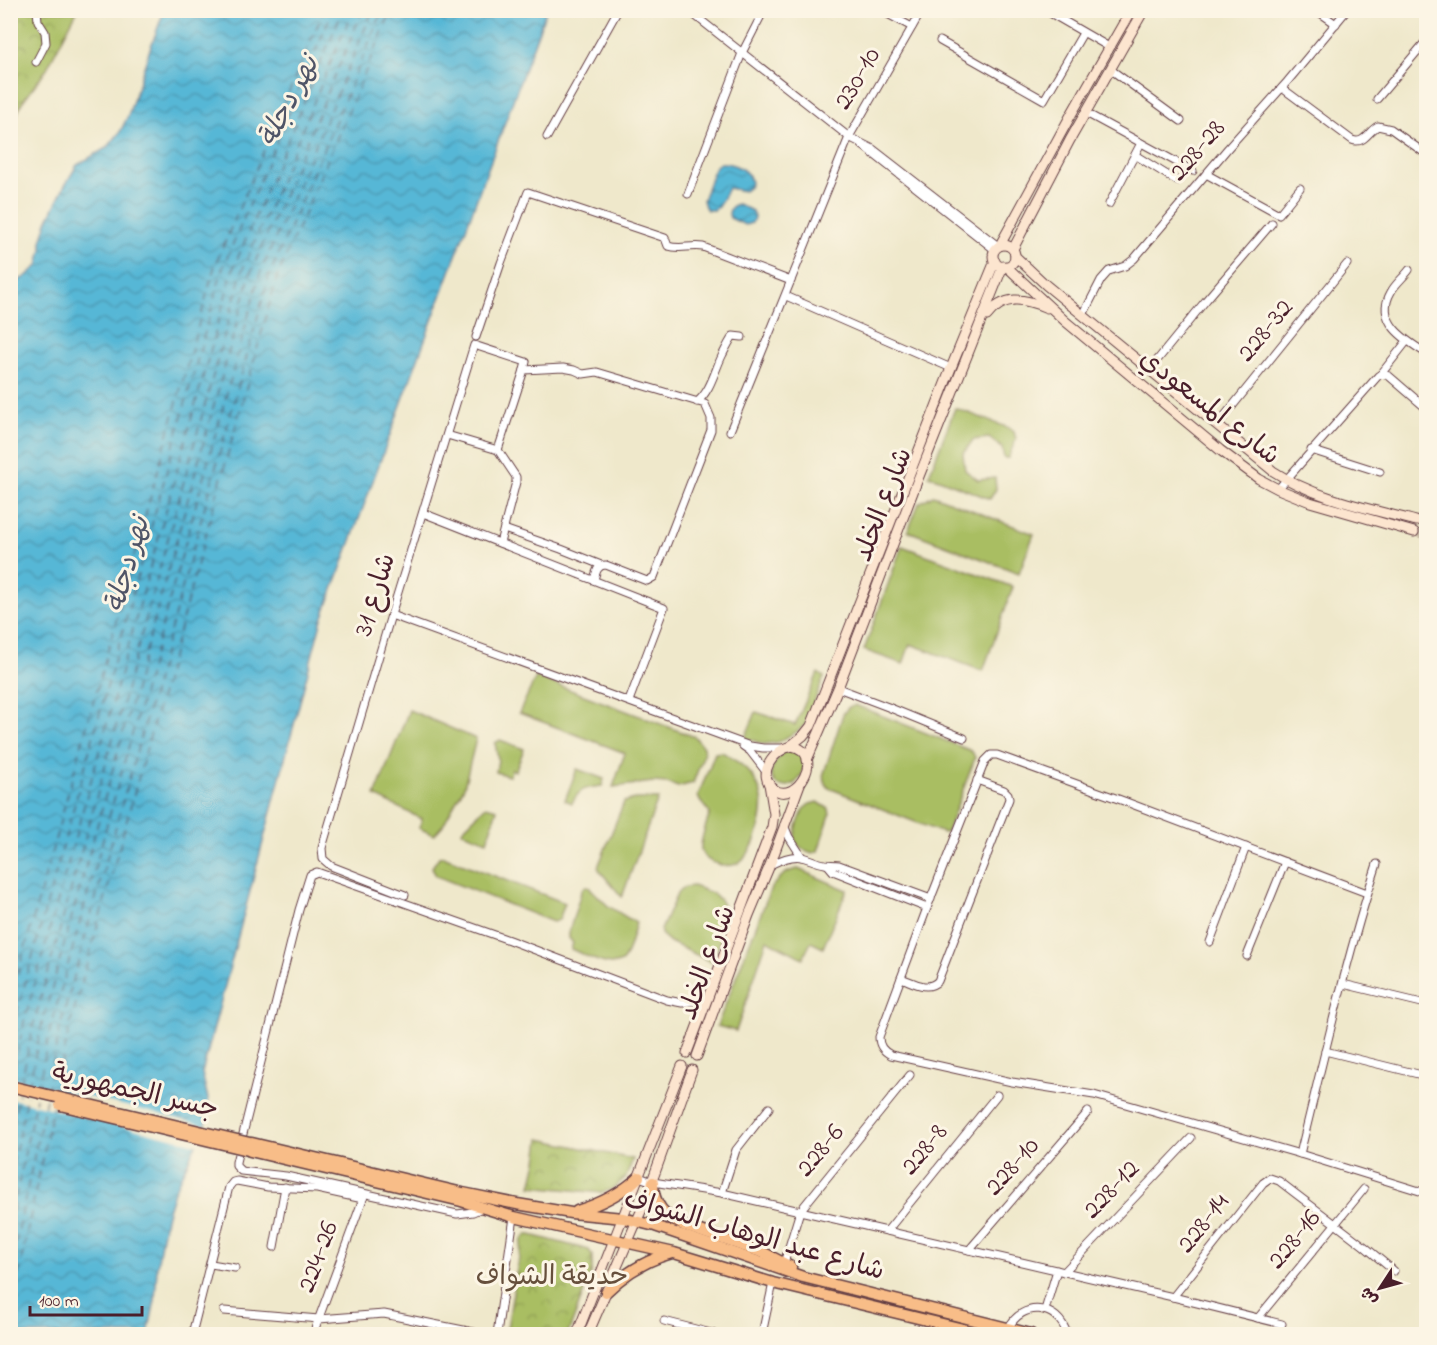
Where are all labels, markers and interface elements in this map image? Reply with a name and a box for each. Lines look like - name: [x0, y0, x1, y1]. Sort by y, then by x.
- street label: 230-10: [824, 40, 892, 118]
- water label: نهر دجلة: [249, 46, 333, 155]
- street label: 228-28: [1160, 111, 1236, 191]
- street label: 228-32: [1228, 291, 1304, 371]
- street label: شارع المسعودي: [1130, 340, 1288, 476]
- street label: شارع الخلد: [844, 442, 924, 568]
- water label: نهر دجلة: [96, 509, 163, 618]
- street label: شارع 31: [345, 549, 407, 641]
- street label: شارع الخلد: [669, 900, 747, 1026]
- street label: جسر الجمهورية: [48, 1054, 222, 1130]
- street label: 228-8: [892, 1115, 958, 1185]
- street label: 228-6: [787, 1116, 855, 1186]
- street label: 228-10: [976, 1129, 1050, 1205]
- street label: 228-12: [1074, 1151, 1150, 1229]
- street label: شارع عبد الوهاب الشواف: [619, 1180, 889, 1292]
- street label: 228-14: [1168, 1186, 1240, 1262]
- street label: 228-16: [1259, 1201, 1331, 1279]
- street label: 224-26: [288, 1216, 350, 1298]
- park label: حديقة الشواف: [476, 1258, 628, 1297]
- north arrow: [1350, 1258, 1410, 1318]
- scale bar: [30, 1279, 142, 1317]
- text: ش: [1355, 1281, 1384, 1310]
- text: 100 m: [39, 1289, 79, 1315]

